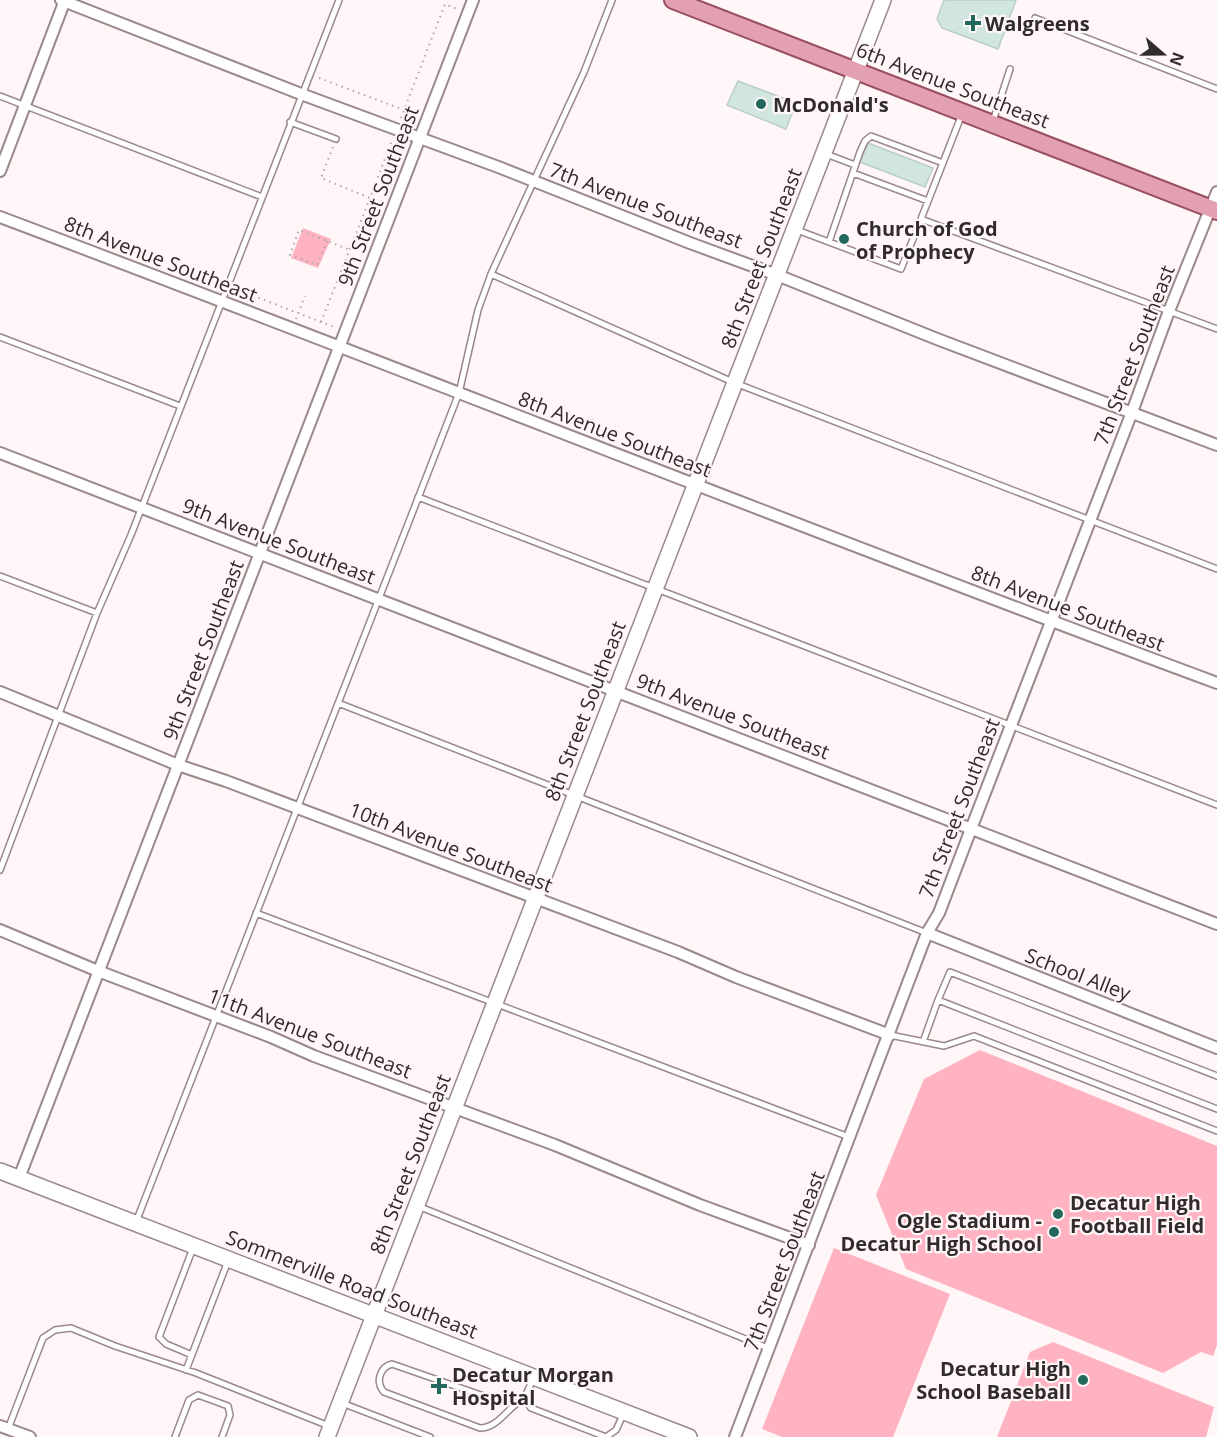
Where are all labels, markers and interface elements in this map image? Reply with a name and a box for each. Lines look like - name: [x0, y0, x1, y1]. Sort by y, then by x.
- place label: Walgreens: [985, 10, 1090, 37]
- marker: Walgreens: [966, 16, 980, 30]
- north arrow: [1133, 24, 1193, 84]
- street label: 6th Avenue Southeast: [853, 36, 1053, 134]
- text: N: [1165, 49, 1190, 69]
- place label: McDonald's: [773, 91, 889, 118]
- marker: McDonald's: [754, 97, 768, 111]
- street label: 9th Street Southeast: [331, 102, 425, 290]
- street label: 7th Avenue Southeast: [546, 156, 746, 254]
- street label: 8th Street Southeast: [714, 164, 808, 352]
- street label: 8th Avenue Southeast: [61, 210, 261, 308]
- place label: Church of God of Prophecy: [856, 215, 998, 265]
- marker: Church of God of Prophecy: [837, 232, 851, 246]
- street label: 7th Street Southeast: [1087, 261, 1181, 449]
- street label: 8th Avenue Southeast: [515, 385, 715, 483]
- street label: 9th Avenue Southeast: [179, 492, 379, 590]
- street label: 9th Street Southeast: [156, 556, 250, 744]
- street label: 8th Avenue Southeast: [968, 559, 1168, 657]
- street label: 8th Street Southeast: [538, 617, 632, 805]
- street label: 9th Avenue Southeast: [633, 667, 833, 765]
- street label: 7th Street Southeast: [912, 714, 1006, 902]
- street label: 10th Avenue Southeast: [345, 796, 557, 898]
- street label: School Alley: [1021, 941, 1136, 1007]
- street label: 11th Avenue Southeast: [204, 982, 416, 1084]
- street label: 8th Street Southeast: [363, 1070, 457, 1258]
- street label: 7th Street Southeast: [737, 1167, 831, 1355]
- place label: Decatur High Football Field: [1070, 1189, 1204, 1239]
- place label: Ogle Stadium - Decatur High School: [841, 1207, 1042, 1257]
- marker: Decatur High Football Field: [1051, 1207, 1065, 1221]
- street label: Sommerville Road Southeast: [222, 1223, 482, 1345]
- marker: Ogle Stadium - Decatur High School: [1047, 1225, 1061, 1239]
- place label: Decatur High School Baseball: [916, 1355, 1071, 1405]
- place label: Decatur Morgan Hospital: [452, 1361, 614, 1411]
- marker: Decatur High School Baseball: [1076, 1373, 1090, 1387]
- marker: Decatur Morgan Hospital: [430, 1377, 448, 1395]

